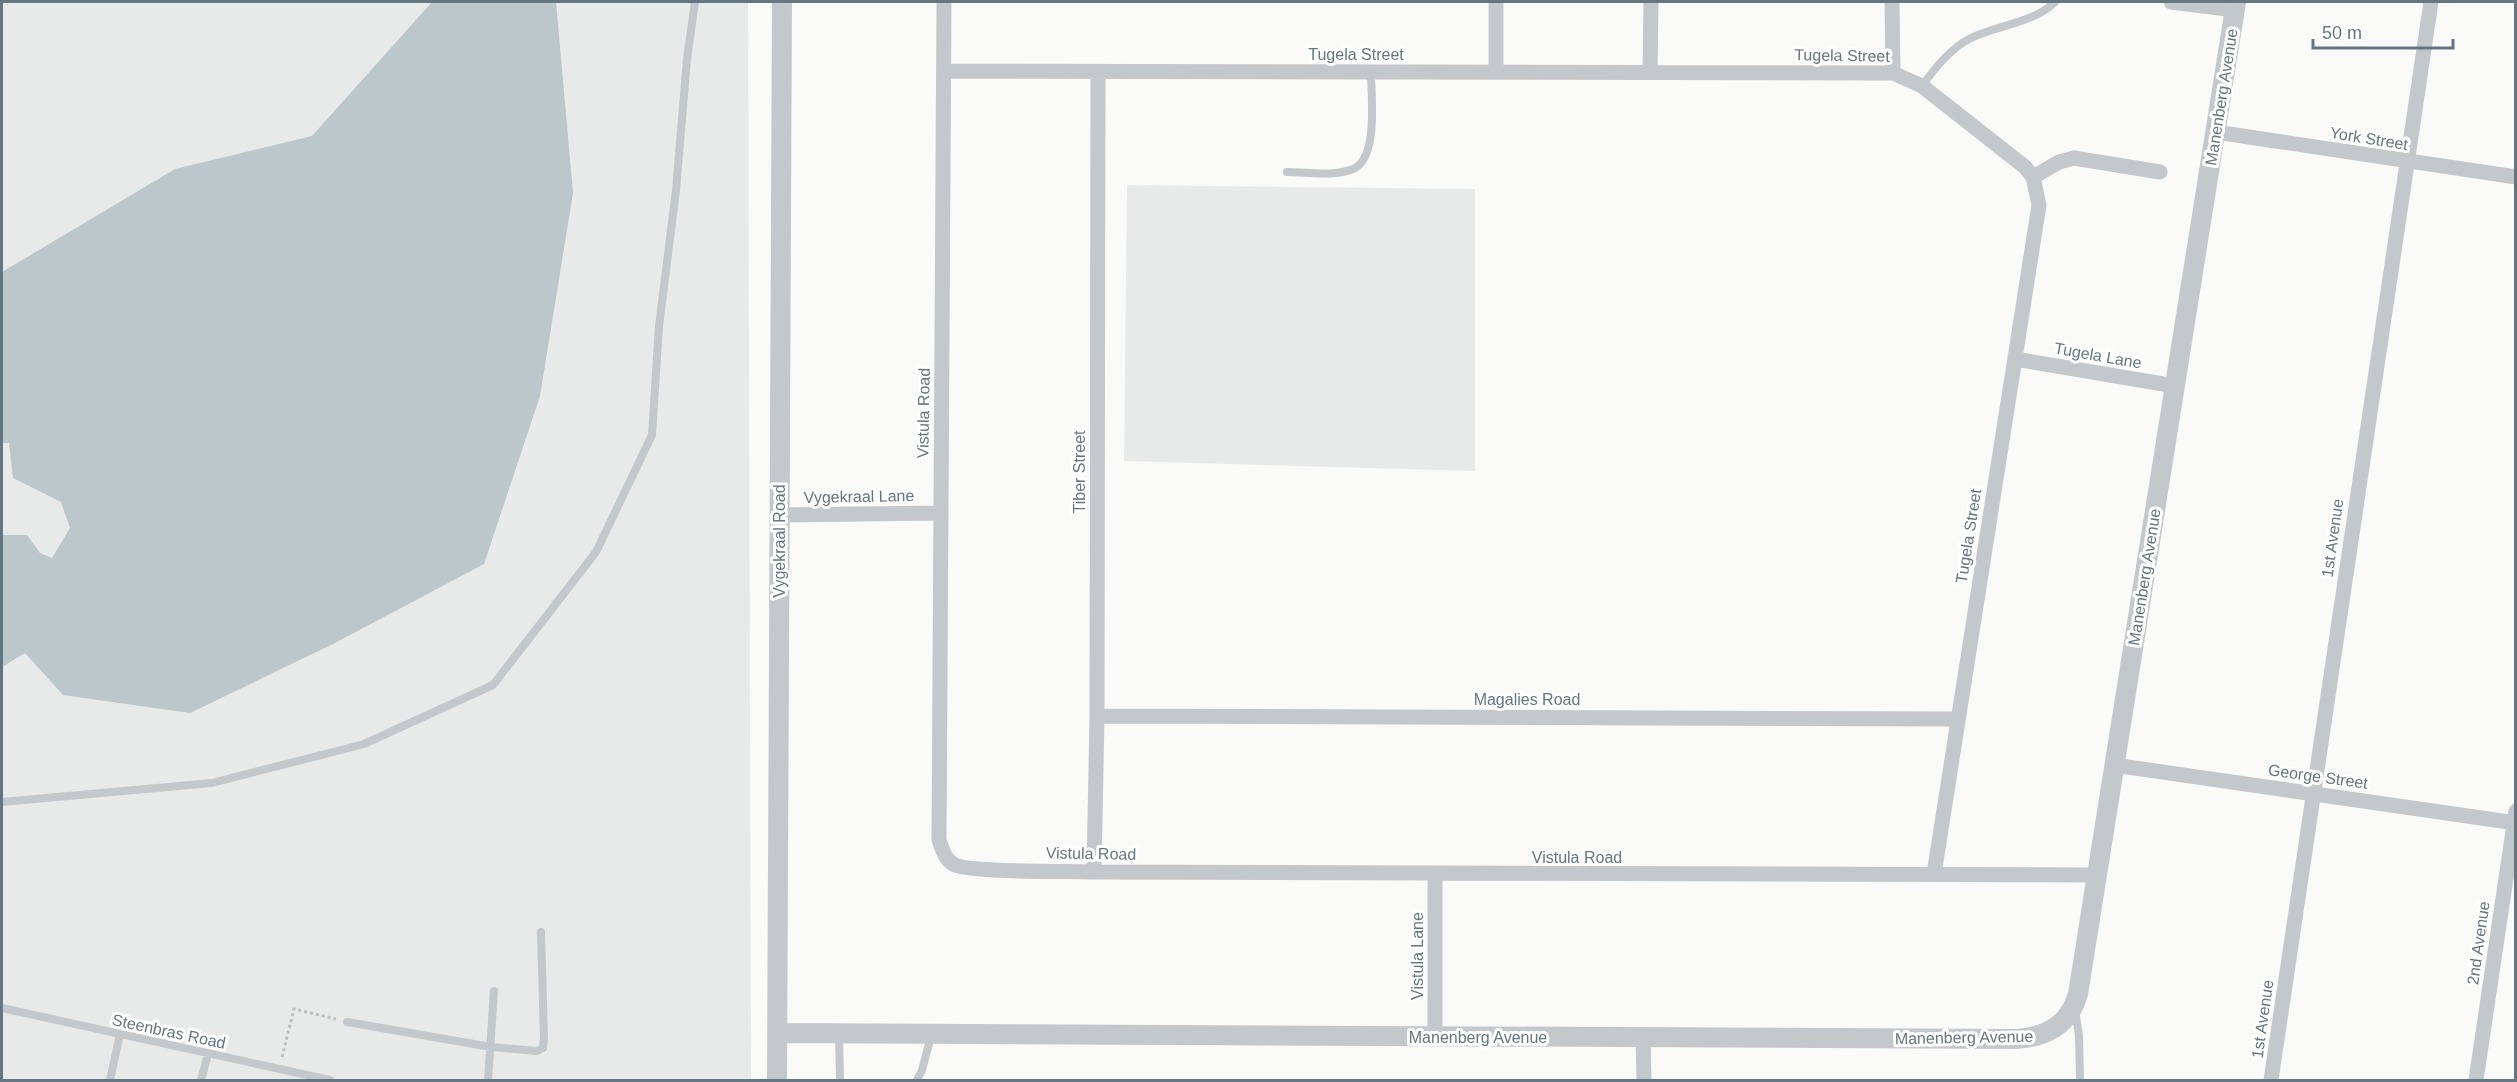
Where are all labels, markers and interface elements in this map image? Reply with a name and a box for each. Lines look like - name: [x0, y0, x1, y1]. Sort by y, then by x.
- scale bar: [2313, 12, 2452, 50]
- text: 50 m: [2322, 23, 2362, 43]
- street label: Manenberg Avenue: [2202, 27, 2241, 167]
- street label: Tugela Street: [1308, 46, 1404, 63]
- street label: Tugela Street: [1794, 46, 1890, 65]
- street label: York Street: [2329, 124, 2410, 153]
- street label: Tugela Lane: [2053, 339, 2143, 372]
- street label: Vistula Road: [914, 368, 933, 458]
- street label: Tiber Street: [1071, 430, 1088, 514]
- street label: Vygekraal Road: [771, 484, 788, 598]
- street label: Vygekraal Lane: [804, 487, 915, 506]
- street label: Tugela Street: [1953, 487, 1984, 585]
- street label: 1st Avenue: [2319, 498, 2346, 578]
- street label: Manenberg Avenue: [2125, 507, 2164, 647]
- street label: Magalies Road: [1474, 691, 1580, 708]
- street label: George Street: [2267, 761, 2369, 792]
- street label: Vistula Road: [1046, 844, 1136, 863]
- street label: Vistula Road: [1532, 849, 1622, 866]
- street label: 2nd Avenue: [2464, 900, 2493, 986]
- street label: Vistula Lane: [1409, 912, 1426, 1000]
- street label: 1st Avenue: [2249, 979, 2276, 1059]
- street label: Steenbras Road: [111, 1011, 227, 1052]
- street label: Manenberg Avenue: [1895, 1028, 2033, 1047]
- street label: Manenberg Avenue: [1409, 1029, 1547, 1046]

